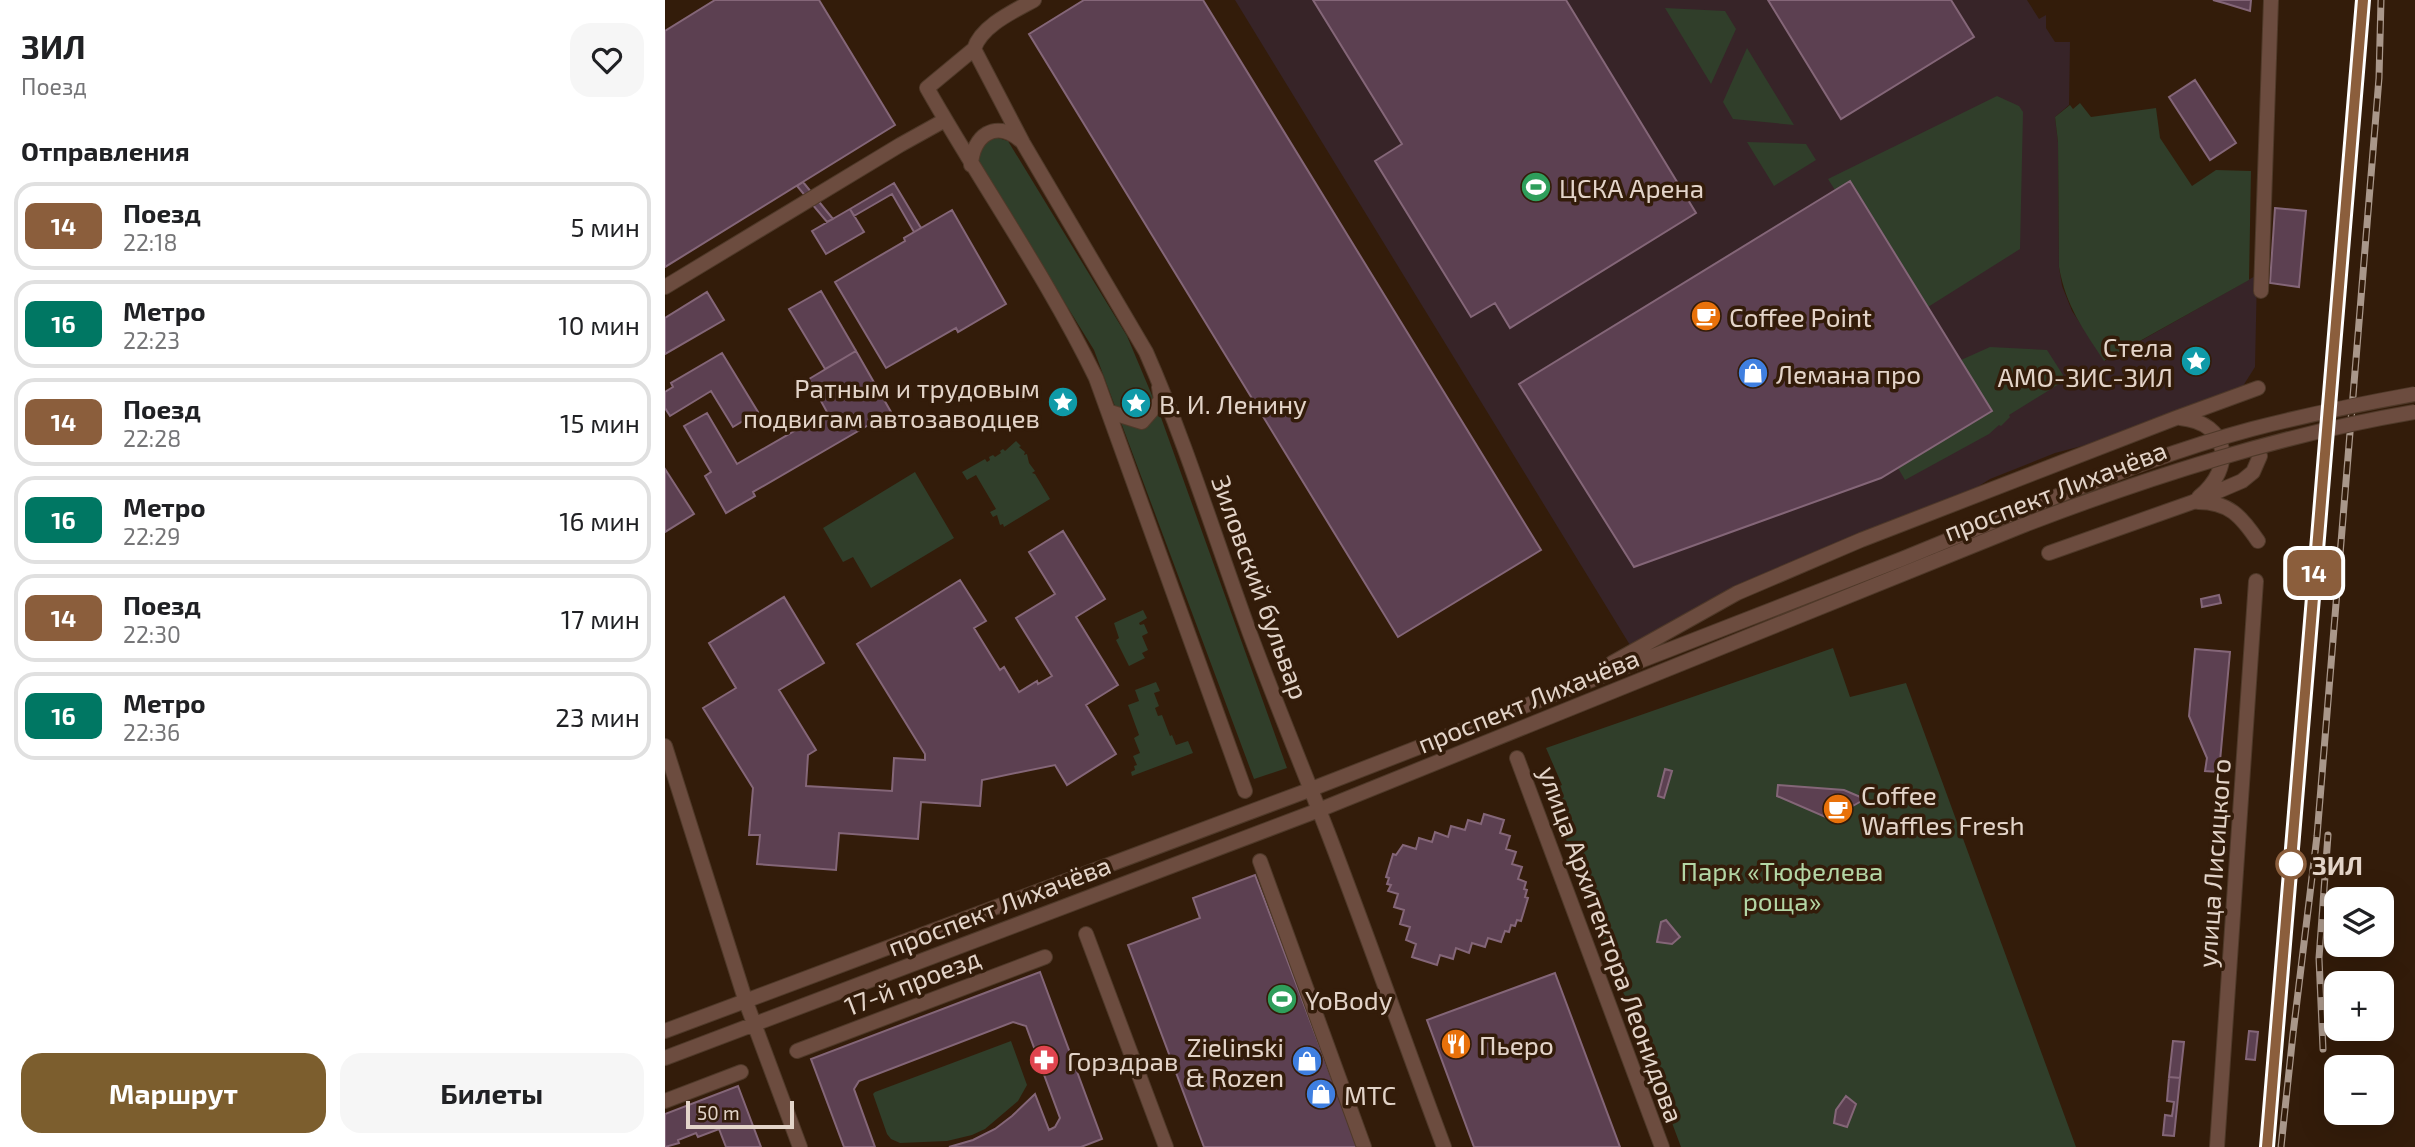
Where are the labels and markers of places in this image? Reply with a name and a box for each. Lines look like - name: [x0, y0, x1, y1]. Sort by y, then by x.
- sports icon: ЦСКА Арена: [1519, 170, 1553, 204]
- place label: ЦСКА Арена: [1559, 172, 1704, 203]
- cafe icon: Coffee Point: [1689, 299, 1723, 333]
- place label: Coffee Point: [1729, 301, 1872, 332]
- place label: Стела АМО-ЗИС-ЗИЛ: [1997, 331, 2173, 392]
- place icon: Стела АМО-ЗИС-ЗИЛ: [2179, 344, 2213, 378]
- shop icon: Лемана про: [1736, 356, 1770, 390]
- place label: Лемана про: [1776, 358, 1921, 389]
- place label: Ратным и трудовым подвигам автозаводцев: [743, 372, 1040, 433]
- place icon: Ратным и трудовым подвигам автозаводцев: [1046, 385, 1080, 419]
- place icon: В. И. Ленину: [1119, 386, 1153, 420]
- place label: В. И. Ленину: [1159, 388, 1307, 420]
- place label: Coffee Waffles Fresh: [1861, 779, 2025, 840]
- cafe icon: Coffee Waffles Fresh: [1821, 792, 1855, 826]
- marker: ЗИЛ: [2276, 849, 2306, 879]
- place label: ЗИЛ: [2312, 849, 2363, 880]
- sports icon: YoBody: [1265, 982, 1299, 1016]
- place label: YoBody: [1305, 984, 1393, 1015]
- restaurant icon: Пьеро: [1439, 1027, 1473, 1061]
- place label: Пьеро: [1479, 1029, 1554, 1060]
- place label: Zielinski & Rozen: [1185, 1031, 1284, 1092]
- pharmacy icon: Горздрав: [1027, 1043, 1061, 1077]
- shop icon: Zielinski & Rozen: [1290, 1044, 1324, 1078]
- place label: Горздрав: [1067, 1045, 1178, 1076]
- shop icon: МТС: [1304, 1077, 1338, 1111]
- place label: МТС: [1344, 1079, 1396, 1110]

